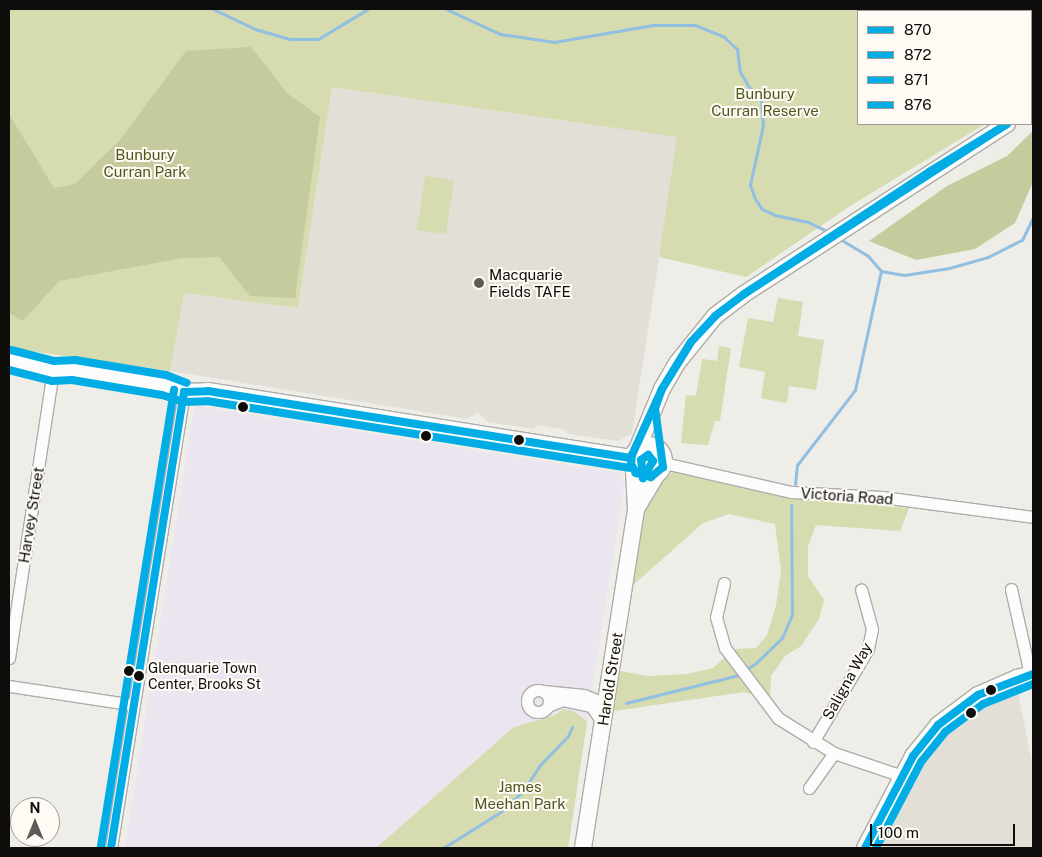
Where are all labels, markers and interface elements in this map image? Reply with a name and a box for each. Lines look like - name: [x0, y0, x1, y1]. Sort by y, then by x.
- legend: [857, 10, 1032, 125]
- text: 870: [904, 21, 931, 38]
- text: 872: [904, 46, 931, 63]
- text: 871: [904, 71, 929, 88]
- park label: Bunbury Curran Reserve: [711, 84, 819, 119]
- text: 876: [904, 96, 932, 113]
- park label: Bunbury Curran Park: [103, 145, 187, 180]
- place label: Macquarie Fields TAFE: [489, 265, 571, 300]
- marker: Macquarie Fields TAFE: [473, 277, 485, 289]
- unlabelled marker: [238, 402, 248, 412]
- unlabelled marker: [421, 431, 431, 441]
- unlabelled marker: [514, 435, 524, 445]
- street label: Harvey Street: [15, 466, 47, 564]
- street label: Victoria Road: [800, 484, 894, 508]
- street label: Harold Street: [594, 631, 626, 727]
- street label: Saligna Way: [818, 639, 876, 723]
- place label: Glenquarie Town Center, Brooks St: [148, 660, 261, 692]
- unlabelled marker: [124, 666, 134, 676]
- marker: Glenquarie Town Center, Brooks St: [134, 671, 144, 681]
- unlabelled marker: [986, 685, 996, 695]
- unlabelled marker: [966, 708, 976, 718]
- park label: James Meehan Park: [474, 777, 566, 812]
- north arrow: [10, 797, 60, 847]
- text: N: [30, 800, 40, 816]
- scale bar: [872, 814, 1017, 846]
- text: 100 m: [878, 824, 919, 841]

